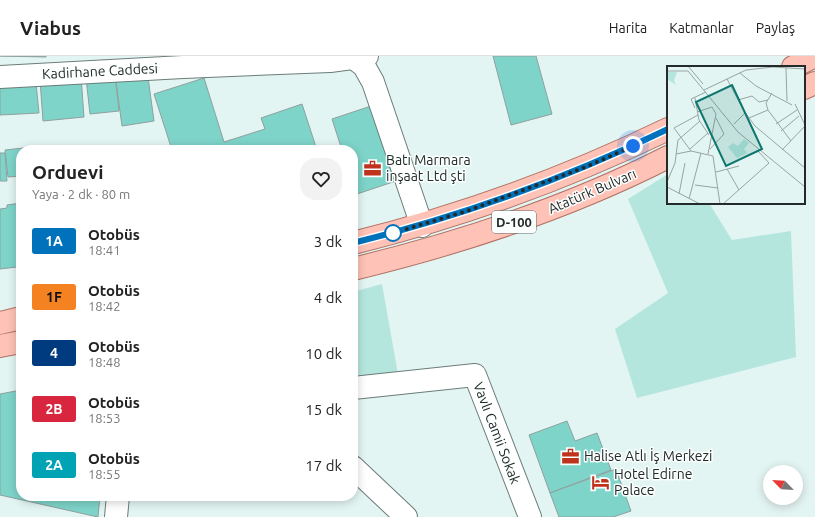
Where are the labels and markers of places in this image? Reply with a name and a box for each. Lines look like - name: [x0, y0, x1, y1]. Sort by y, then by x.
- place label: Batı Marmara inşaat Ltd şti: [386, 152, 471, 184]
- office icon: Batı Marmara inşaat Ltd şti: [363, 158, 383, 178]
- unlabelled marker: [384, 224, 402, 242]
- office icon: Halise Atlı İş Merkezi: [561, 446, 581, 466]
- place label: Halise Atlı İş Merkezi: [584, 448, 712, 464]
- place label: Hotel Edirne Palace: [614, 466, 692, 498]
- hotel icon: Hotel Edirne Palace: [591, 472, 611, 492]

